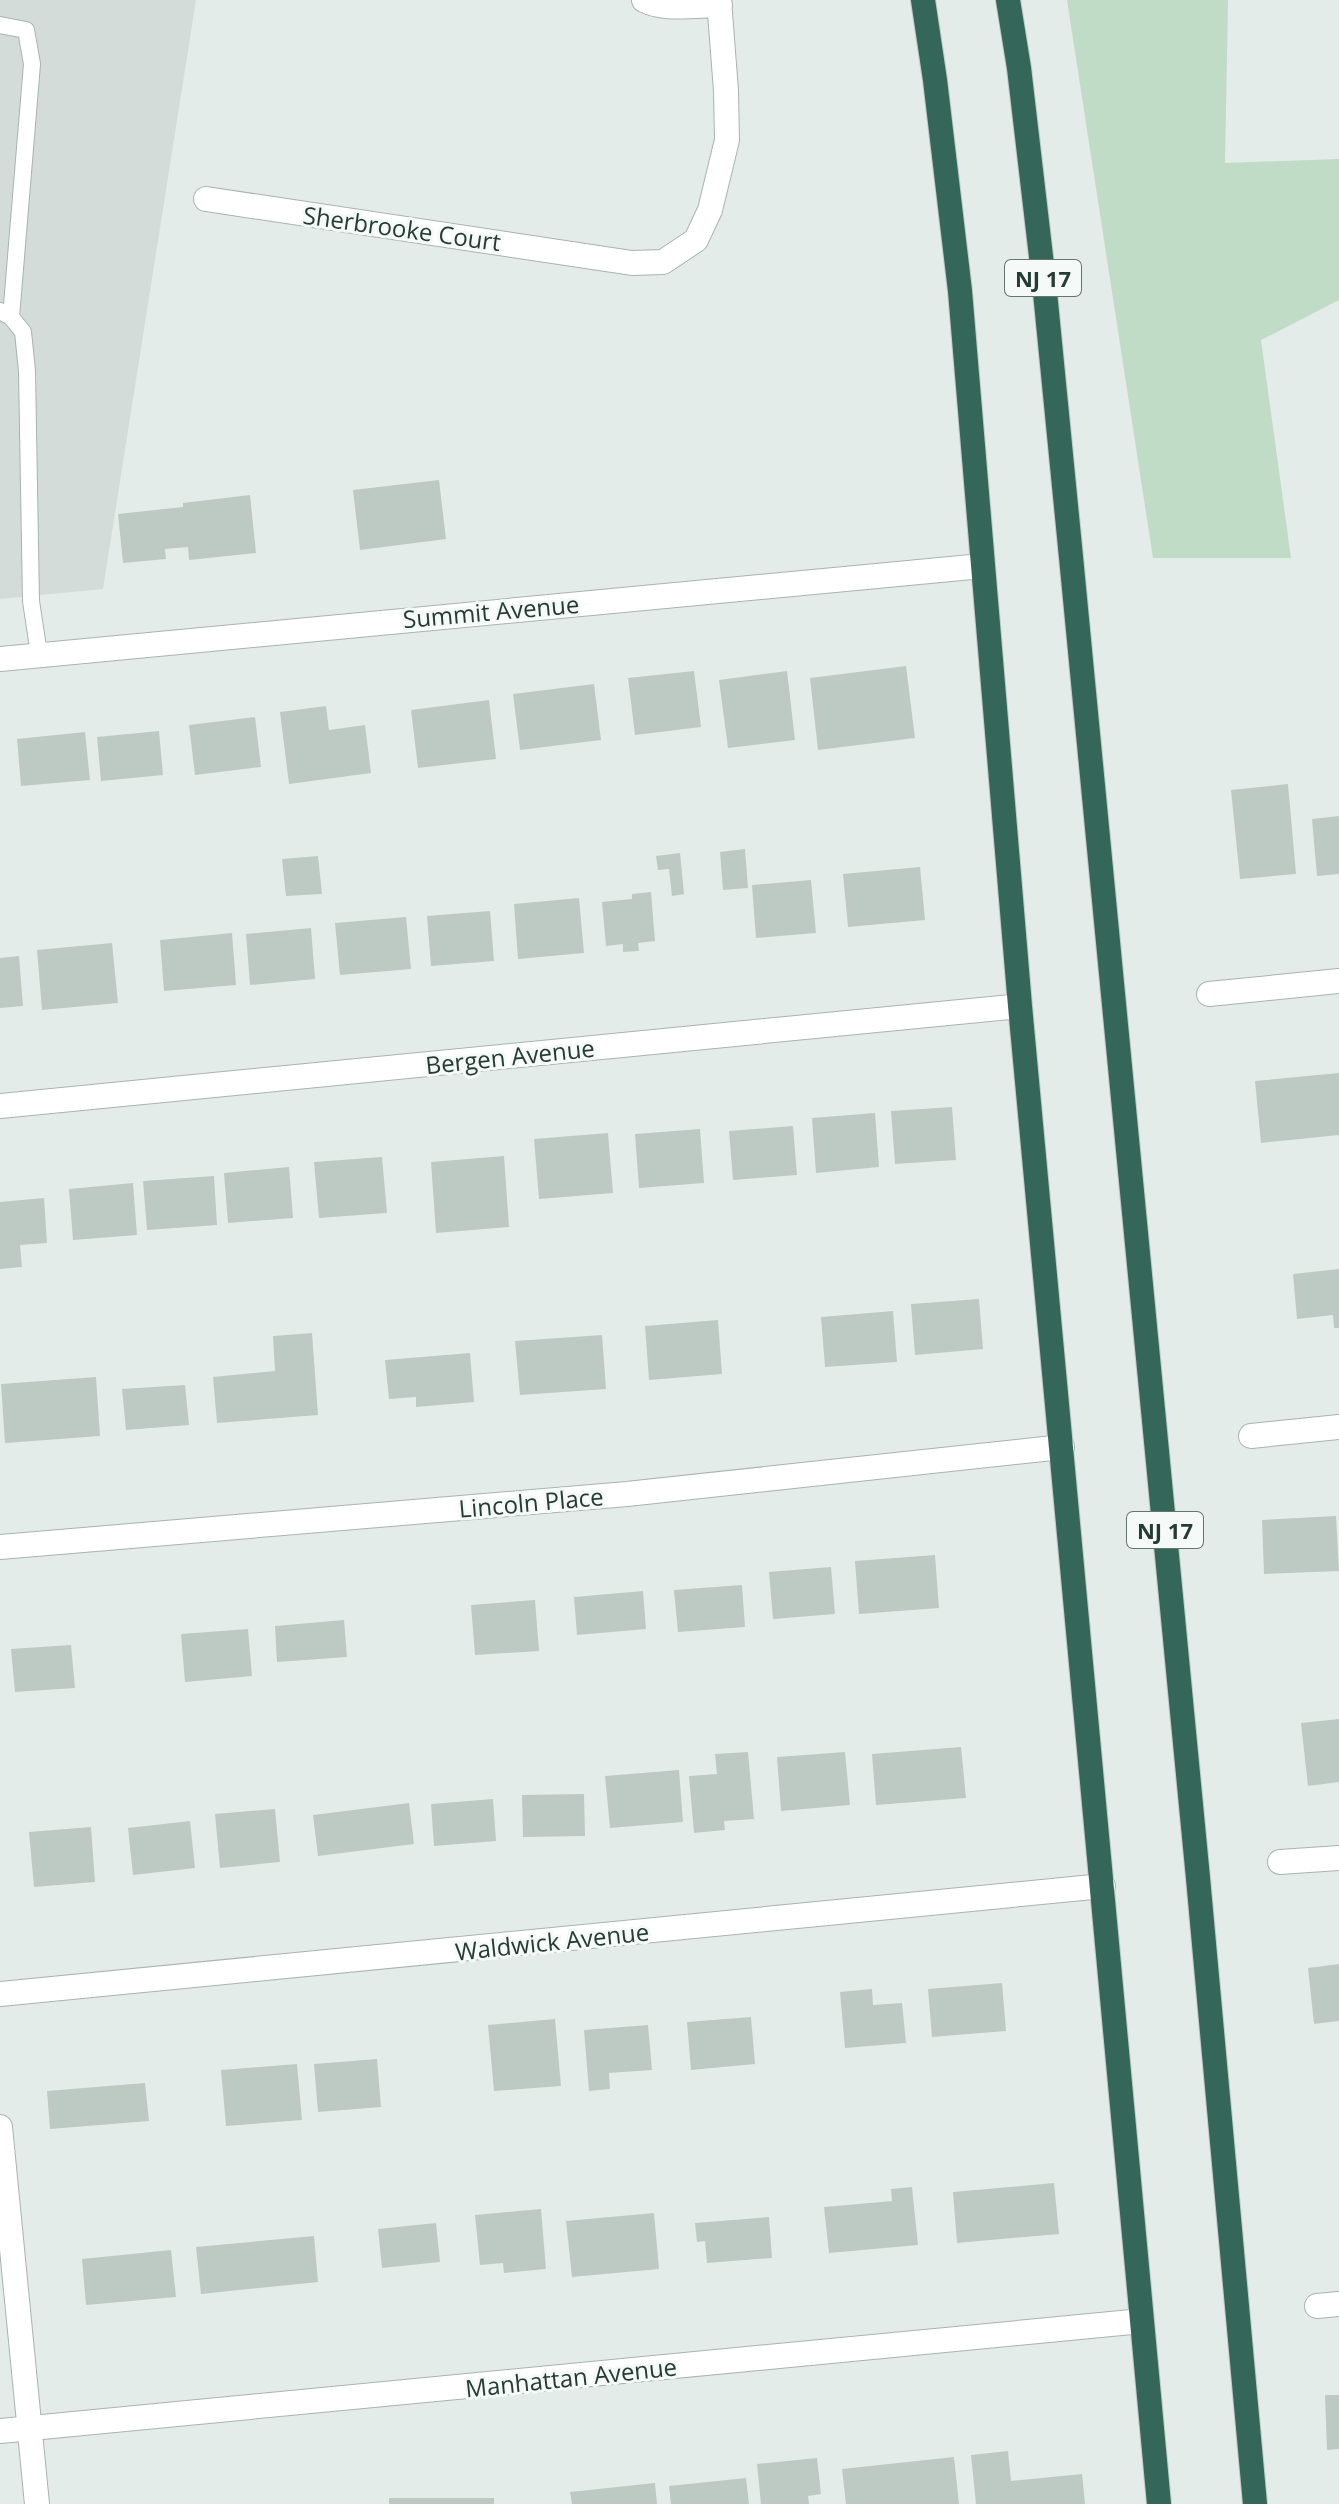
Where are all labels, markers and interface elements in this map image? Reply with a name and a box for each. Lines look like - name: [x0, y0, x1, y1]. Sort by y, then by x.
- street label: Sherbrooke Court: [301, 198, 503, 258]
- road number: NJ 17: [1005, 260, 1081, 296]
- street label: Summit Avenue: [402, 587, 580, 635]
- street label: Bergen Avenue: [424, 1031, 596, 1081]
- street label: Lincoln Place: [457, 1479, 605, 1525]
- road number: NJ 17: [1127, 1512, 1203, 1548]
- street label: Waldwick Avenue: [453, 1914, 651, 1968]
- street label: Manhattan Avenue: [464, 2349, 678, 2405]

